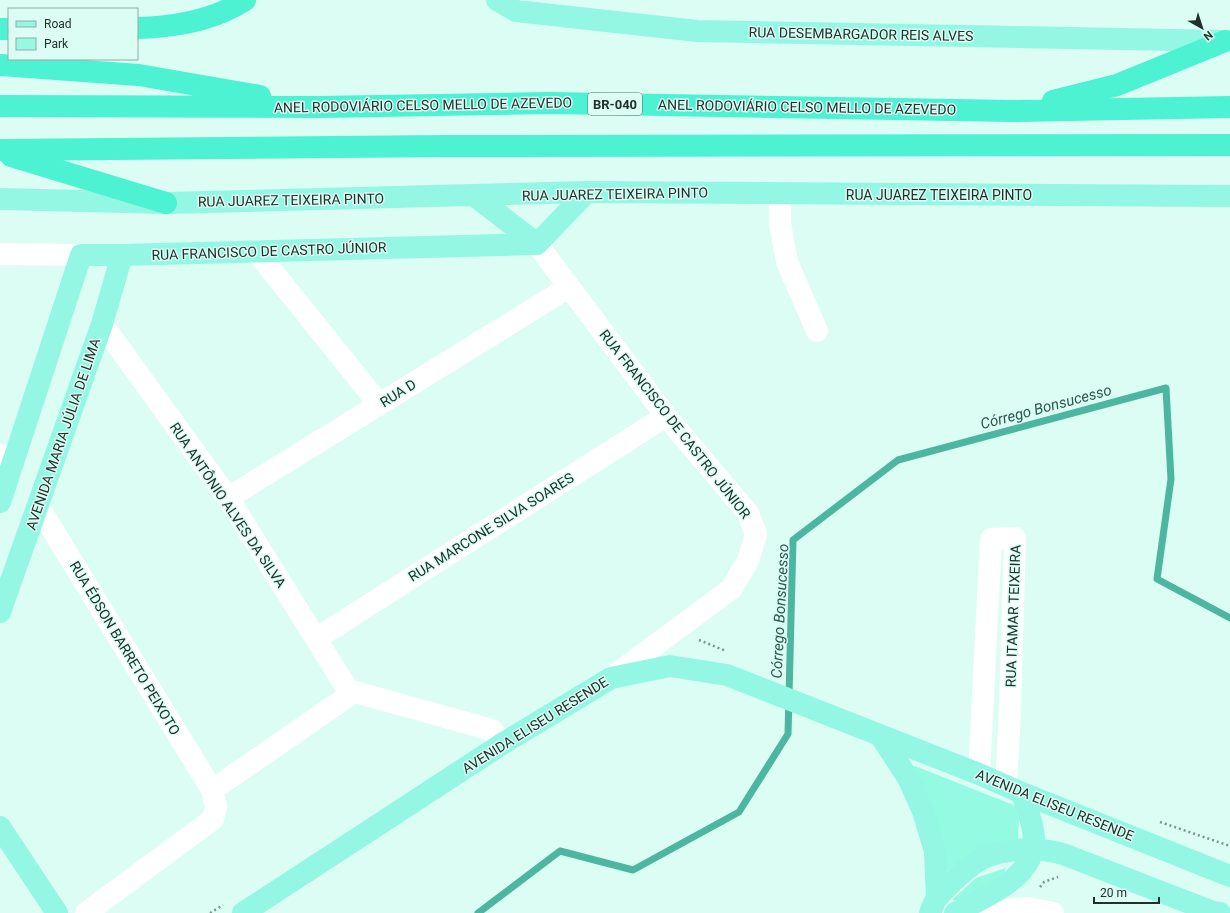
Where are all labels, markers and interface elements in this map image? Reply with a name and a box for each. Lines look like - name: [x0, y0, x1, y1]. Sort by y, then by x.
- legend: [8, 8, 138, 60]
- north arrow: [1182, 8, 1222, 48]
- text: Road: [44, 17, 72, 31]
- street label: RUA DESEMBARGADOR REIS ALVES: [749, 24, 973, 44]
- text: N: [1201, 28, 1215, 43]
- text: Park: [44, 37, 69, 51]
- street label: ANEL RODOVIÁRIO CELSO MELLO DE AZEVEDO: [274, 93, 572, 116]
- road number: BR-040: [588, 93, 642, 115]
- street label: ANEL RODOVIÁRIO CELSO MELLO DE AZEVEDO: [658, 95, 956, 118]
- street label: RUA JUAREZ TEIXEIRA PINTO: [522, 184, 708, 204]
- street label: RUA JUAREZ TEIXEIRA PINTO: [846, 187, 1032, 203]
- street label: RUA JUAREZ TEIXEIRA PINTO: [198, 190, 384, 210]
- street label: RUA FRANCISCO DE CASTRO JÚNIOR: [151, 238, 387, 263]
- street label: RUA FRANCISCO DE CASTRO JÚNIOR: [596, 326, 755, 522]
- street label: AVENIDA MARIA JÚLIA DE LIMA: [22, 336, 103, 532]
- street label: RUA D: [377, 376, 419, 410]
- water label: Córrego Bonsucesso: [979, 381, 1113, 433]
- street label: RUA ANTÔNIO ALVES DA SILVA: [167, 419, 290, 591]
- street label: RUA MARCONE SILVA SOARES: [405, 469, 577, 585]
- water label: Córrego Bonsucesso: [767, 543, 793, 679]
- street label: RUA ITAMAR TEIXEIRA: [1003, 544, 1023, 688]
- street label: RUA ÉDSON BARRETO PEIXOTO: [67, 558, 184, 738]
- street label: AVENIDA ELISEU RESENDE: [459, 673, 611, 777]
- street label: AVENIDA ELISEU RESENDE: [974, 766, 1136, 844]
- scale bar: [1094, 879, 1159, 905]
- text: 20 m: [1100, 886, 1127, 900]

